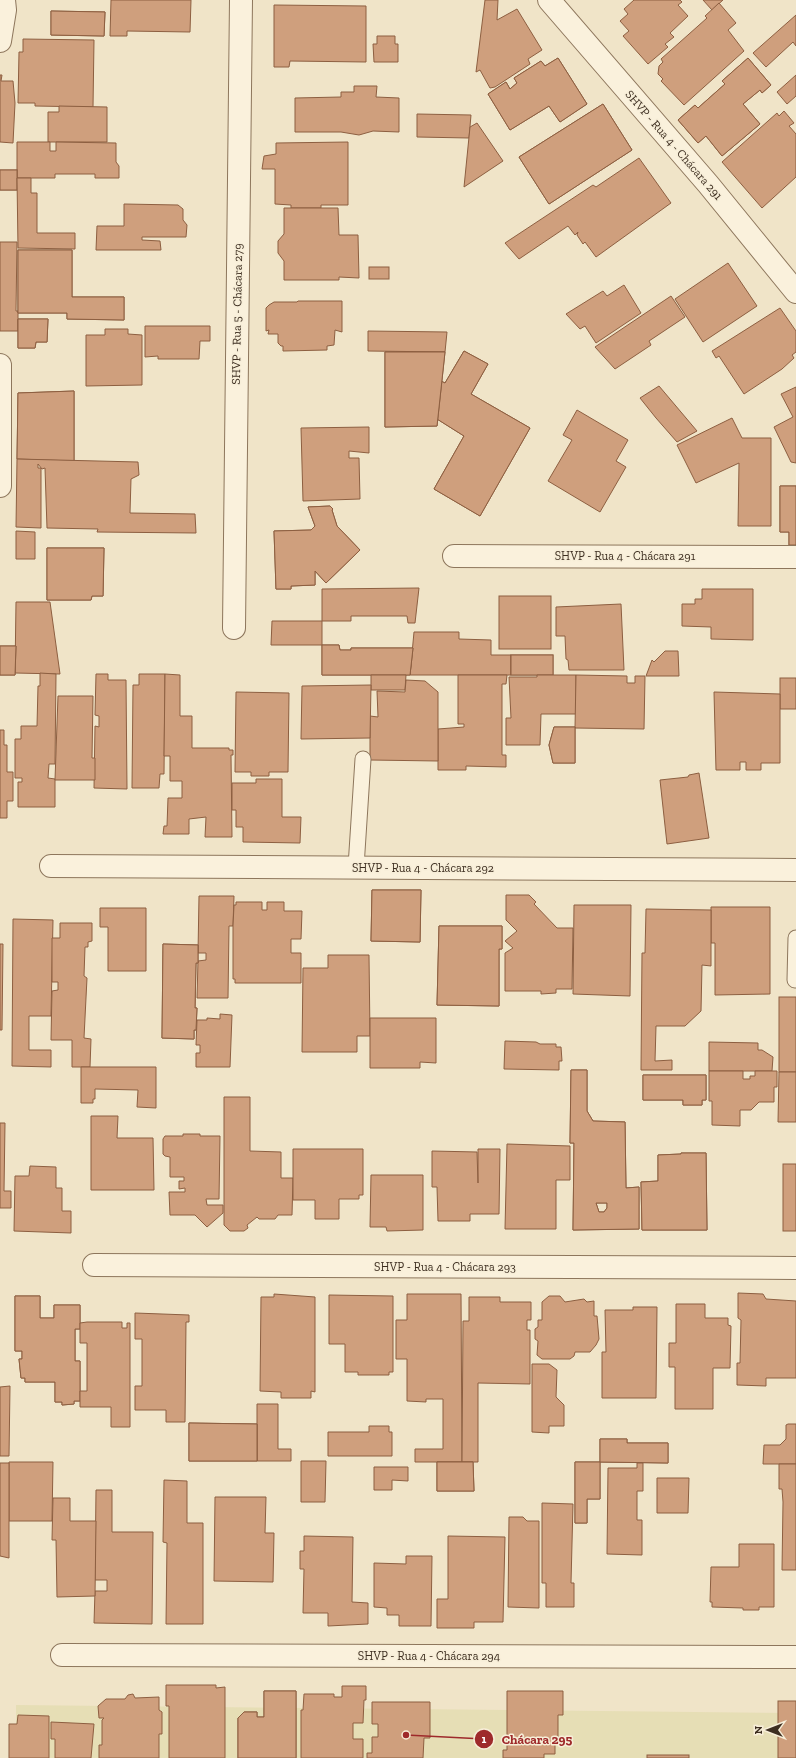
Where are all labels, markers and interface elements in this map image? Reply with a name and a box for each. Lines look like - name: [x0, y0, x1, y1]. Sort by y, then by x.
- street label: SHVP - Rua 4 - Chácara 291: [623, 87, 726, 203]
- street label: SHVP - Rua 5 - Chácara 279: [229, 243, 245, 385]
- street label: SHVP - Rua 4 - Chácara 291: [555, 549, 696, 563]
- street label: SHVP - Rua 4 - Chácara 292: [352, 861, 494, 875]
- street label: SHVP - Rua 4 - Chácara 293: [374, 1260, 516, 1274]
- street label: SHVP - Rua 4 - Chácara 294: [358, 1649, 501, 1663]
- north arrow: [748, 1710, 788, 1750]
- text: N: [752, 1725, 765, 1734]
- callout: Chácara 295: [474, 1727, 581, 1752]
- text: 1: [482, 1732, 487, 1746]
- text: Chácara 295: [502, 1732, 573, 1747]

